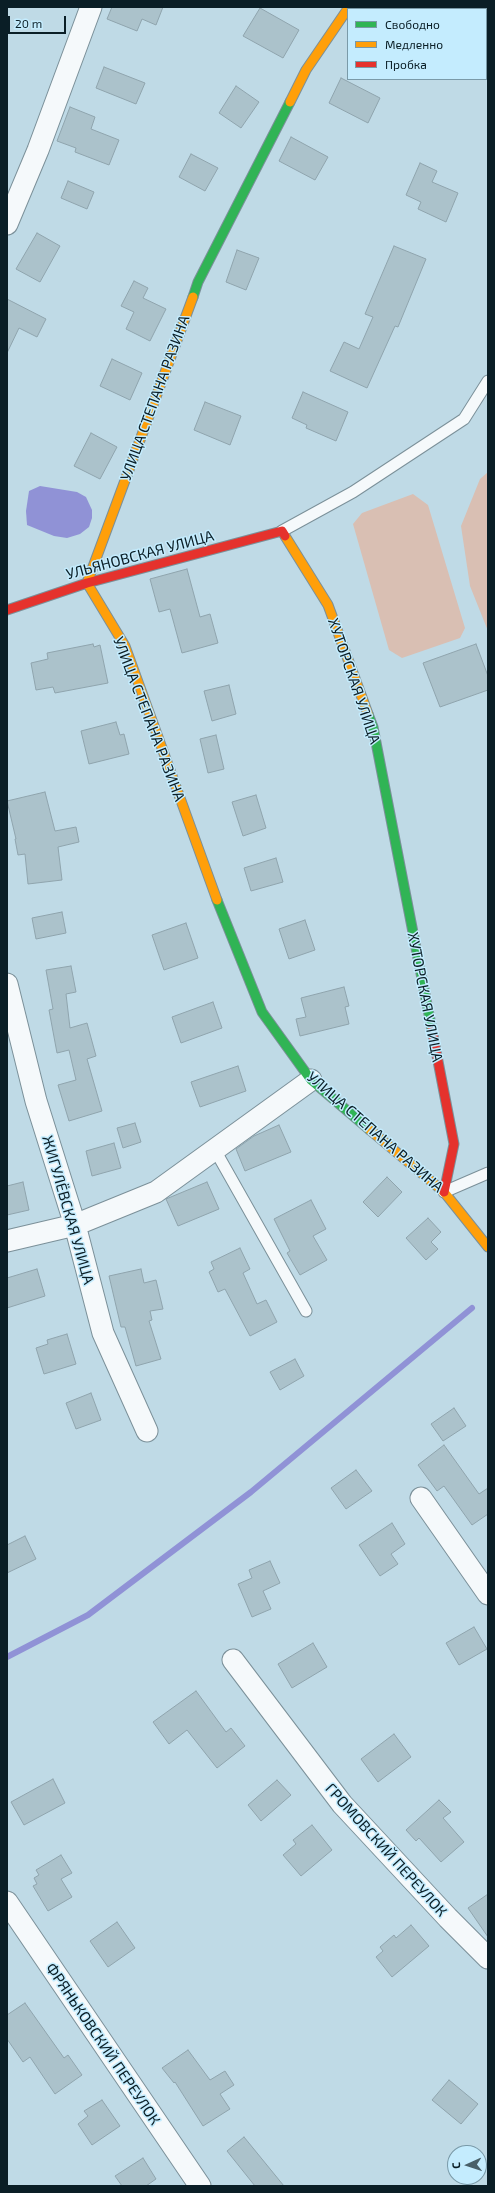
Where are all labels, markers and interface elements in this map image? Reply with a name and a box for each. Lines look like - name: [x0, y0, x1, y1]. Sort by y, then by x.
- scale bar: [10, 8, 68, 34]
- legend: [347, 8, 487, 80]
- text: 20 m: [15, 16, 42, 30]
- text: Свободно: [385, 17, 440, 31]
- text: Медленно: [385, 37, 443, 51]
- text: Пробка: [385, 57, 427, 71]
- street label: УЛИЦА СТЕПАНА РАЗИНА: [117, 313, 193, 483]
- street label: УЛЬЯНОВСКАЯ УЛИЦА: [64, 527, 216, 583]
- street label: ХУТОРСКАЯ УЛИЦА: [324, 616, 384, 746]
- street label: УЛИЦА СТЕПАНА РАЗИНА: [109, 634, 189, 804]
- street label: ХУТОРСКАЯ УЛИЦА: [404, 930, 446, 1064]
- street label: УЛИЦА СТЕПАНА РАЗИНА: [303, 1068, 447, 1196]
- street label: ЖИГУЛЁВСКАЯ УЛИЦА: [38, 1133, 98, 1287]
- street label: ГРОМОВСКИЙ ПЕРЕУЛОК: [321, 1780, 451, 1920]
- street label: ФРЯНЬКОВСКИЙ ПЕРЕУЛОК: [42, 1960, 164, 2128]
- north arrow: [447, 2145, 487, 2185]
- text: С: [449, 2162, 462, 2169]

